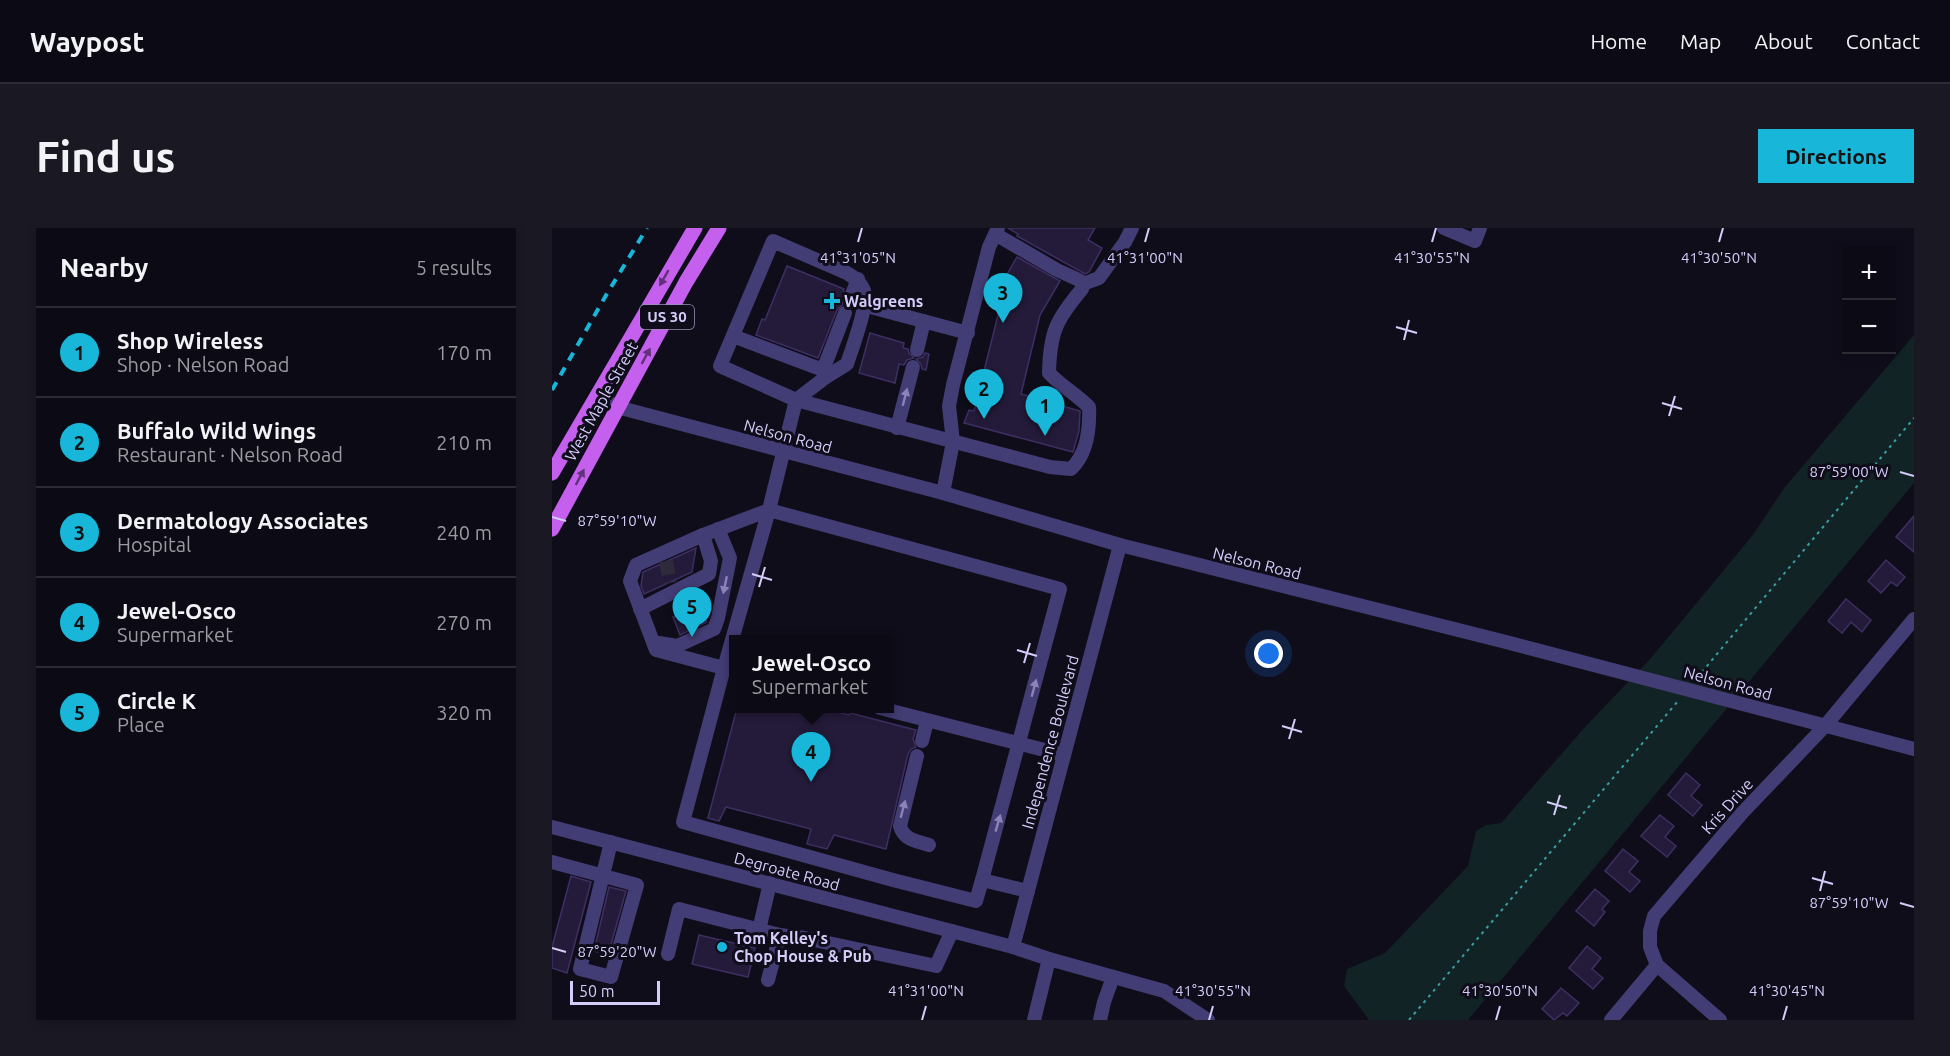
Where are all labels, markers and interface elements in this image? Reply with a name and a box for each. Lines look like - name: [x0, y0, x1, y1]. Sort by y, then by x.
- text: Waypost: [30, 26, 144, 57]
- text: Home: [1590, 29, 1647, 53]
- text: Map: [1680, 29, 1721, 53]
- text: About: [1754, 29, 1813, 53]
- text: Contact: [1846, 29, 1920, 53]
- button: Directions: [1758, 129, 1914, 183]
- text: Find us: [36, 133, 175, 180]
- map controls: [1842, 246, 1896, 354]
- button: +: [1842, 246, 1896, 300]
- text: 41°31'05"N: [820, 249, 896, 266]
- text: 41°31'00"N: [1107, 249, 1183, 266]
- text: 41°30'55"N: [1394, 249, 1470, 266]
- text: 41°30'50"N: [1681, 249, 1757, 266]
- text: Nearby: [60, 253, 148, 282]
- text: 5 results: [416, 256, 492, 279]
- one-way arrow: [659, 270, 670, 286]
- pin: 3: [984, 274, 1022, 323]
- place label: Walgreens: [844, 292, 923, 310]
- marker: Walgreens: [825, 294, 839, 308]
- button: −: [1842, 300, 1896, 354]
- road number: US 30: [640, 305, 694, 329]
- text: Shop Wireless: [117, 328, 263, 353]
- street label: West Maple Street: [561, 338, 641, 464]
- text: 1: [74, 341, 85, 364]
- text: 170 m: [436, 341, 492, 364]
- one-way arrow: [641, 347, 651, 364]
- text: Shop · Nelson Road: [117, 353, 289, 376]
- pin: 2: [964, 370, 1004, 419]
- pin: 1: [1026, 386, 1064, 436]
- one-way arrow: [900, 388, 910, 406]
- street label: Nelson Road: [742, 416, 834, 456]
- text: Buffalo Wild Wings: [117, 418, 316, 443]
- text: 2: [74, 431, 85, 454]
- text: 210 m: [436, 431, 492, 454]
- text: Restaurant · Nelson Road: [117, 443, 343, 466]
- text: 87°59'00"W: [1809, 463, 1889, 480]
- one-way arrow: [575, 468, 585, 485]
- text: Dermatology Associates: [117, 508, 368, 533]
- text: 87°59'10"W: [577, 512, 657, 529]
- text: 3: [74, 521, 85, 544]
- text: 240 m: [436, 521, 492, 544]
- text: Hospital: [117, 533, 191, 556]
- street label: Nelson Road: [1211, 543, 1303, 583]
- one-way arrow: [719, 576, 729, 594]
- pin: 5: [672, 588, 712, 637]
- text: Jewel-Osco: [117, 598, 236, 623]
- text: 4: [74, 611, 85, 634]
- text: 270 m: [436, 611, 492, 634]
- text: Supermarket: [117, 623, 233, 646]
- popup: [729, 635, 894, 713]
- your location: [1254, 639, 1283, 668]
- text: Jewel-Osco: [752, 650, 871, 675]
- street label: Independence Boulevard: [1018, 653, 1082, 831]
- street label: Nelson Road: [1682, 663, 1774, 703]
- text: Supermarket: [752, 675, 868, 698]
- one-way arrow: [1030, 678, 1040, 697]
- text: Circle K: [117, 688, 196, 713]
- text: 5: [74, 701, 85, 724]
- text: 320 m: [436, 701, 492, 724]
- text: Place: [117, 713, 165, 736]
- pin: 4: [792, 732, 830, 782]
- street label: Kris Drive: [1698, 775, 1756, 837]
- one-way arrow: [899, 800, 908, 818]
- one-way arrow: [994, 814, 1003, 832]
- street label: Degroate Road: [732, 848, 842, 894]
- text: 87°59'10"W: [1809, 894, 1889, 911]
- place label: Tom Kelley's Chop House & Pub: [734, 929, 872, 965]
- marker: Tom Kelley's Chop House & Pub: [715, 940, 729, 954]
- text: 87°59'20"W: [577, 943, 657, 960]
- scale bar: [570, 978, 660, 1006]
- text: 50 m: [579, 982, 615, 1000]
- text: 41°31'00"N: [888, 982, 964, 999]
- text: 41°30'55"N: [1175, 982, 1251, 999]
- text: 41°30'50"N: [1462, 982, 1538, 999]
- text: 41°30'45"N: [1749, 982, 1825, 999]

